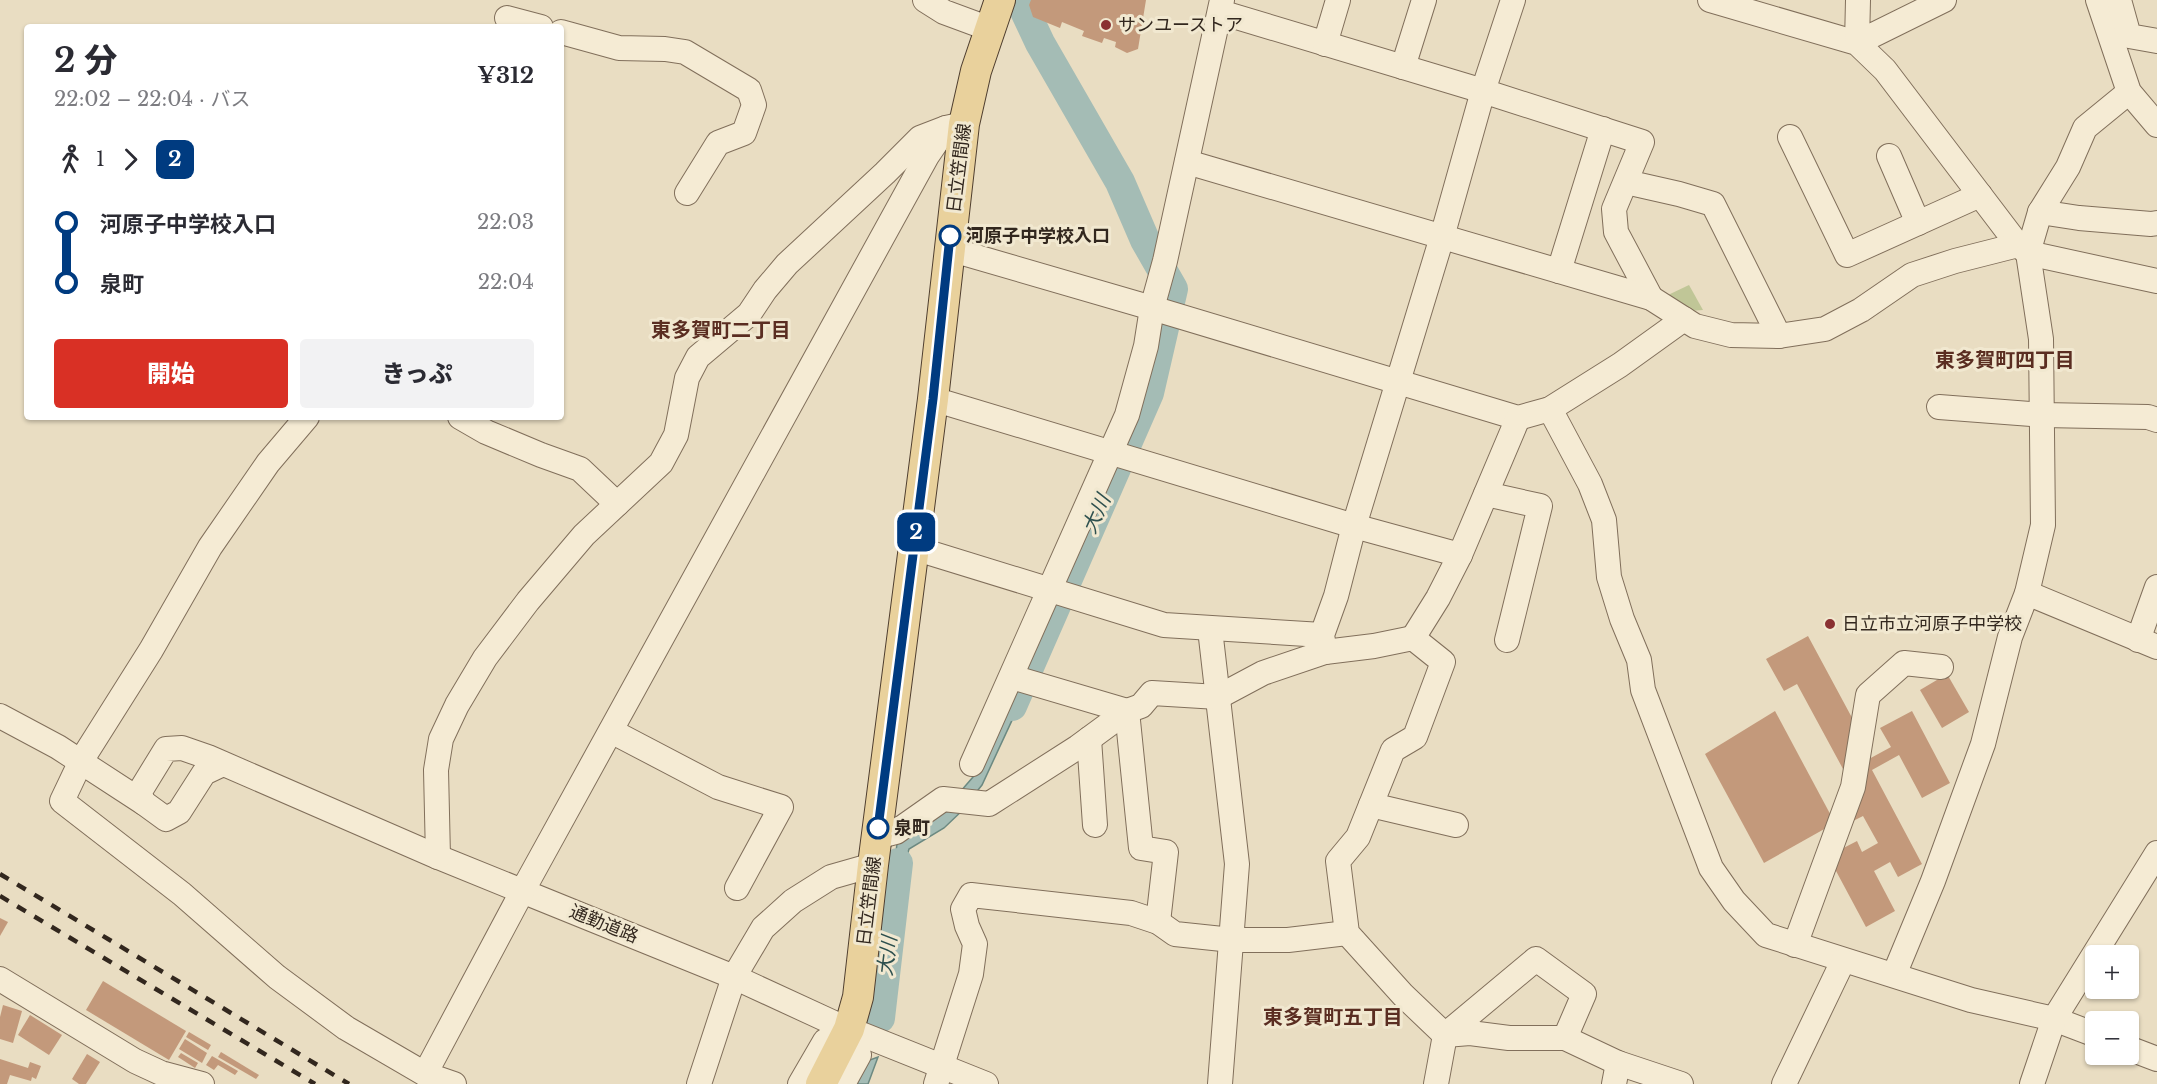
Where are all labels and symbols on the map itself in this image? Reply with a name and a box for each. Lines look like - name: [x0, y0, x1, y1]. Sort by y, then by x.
- place label: サンユーストア: [1118, 14, 1243, 36]
- marker: サンユーストア: [1099, 18, 1113, 32]
- street label: 日立笠間線: [943, 122, 975, 214]
- marker: 河原子中学校入口: [939, 225, 961, 247]
- place label: 河原子中学校入口: [966, 225, 1110, 247]
- district label: 東多賀町二丁目: [651, 318, 791, 342]
- district label: 東多賀町四丁目: [1935, 348, 2075, 372]
- water label: 大川: [1077, 489, 1116, 537]
- line badge: 2: [896, 512, 936, 552]
- place label: 日立市立河原子中学校: [1842, 613, 2022, 635]
- marker: 日立市立河原子中学校: [1823, 617, 1837, 631]
- marker: 泉町: [867, 817, 889, 839]
- place label: 泉町: [894, 817, 930, 839]
- street label: 日立笠間線: [853, 855, 885, 947]
- street label: 通勤道路: [567, 900, 641, 948]
- water label: 大川: [873, 933, 902, 977]
- district label: 東多賀町五丁目: [1263, 1005, 1403, 1029]

